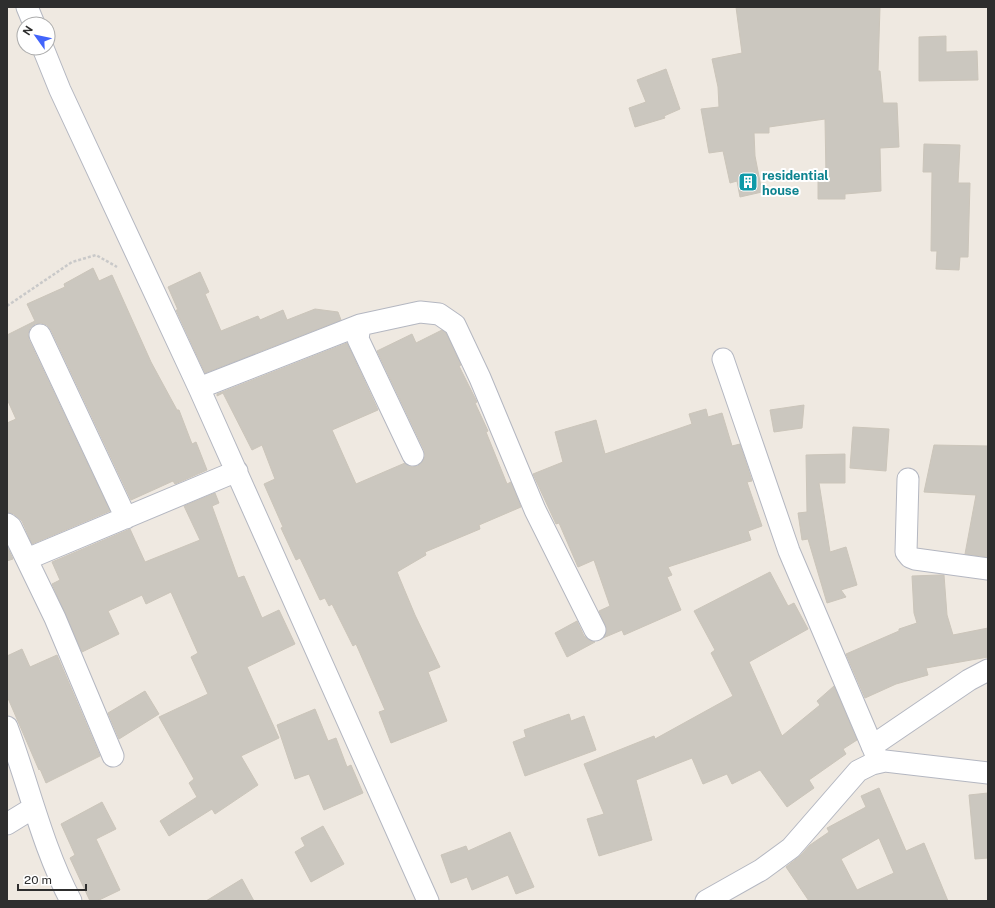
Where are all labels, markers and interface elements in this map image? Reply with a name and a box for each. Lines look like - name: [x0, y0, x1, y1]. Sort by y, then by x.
- north arrow: [16, 16, 56, 56]
- text: N: [20, 24, 35, 37]
- place label: residential house: [762, 168, 829, 198]
- building icon: residential house: [737, 171, 759, 193]
- scale bar: [18, 866, 86, 892]
- text: 20 m: [24, 873, 52, 887]

